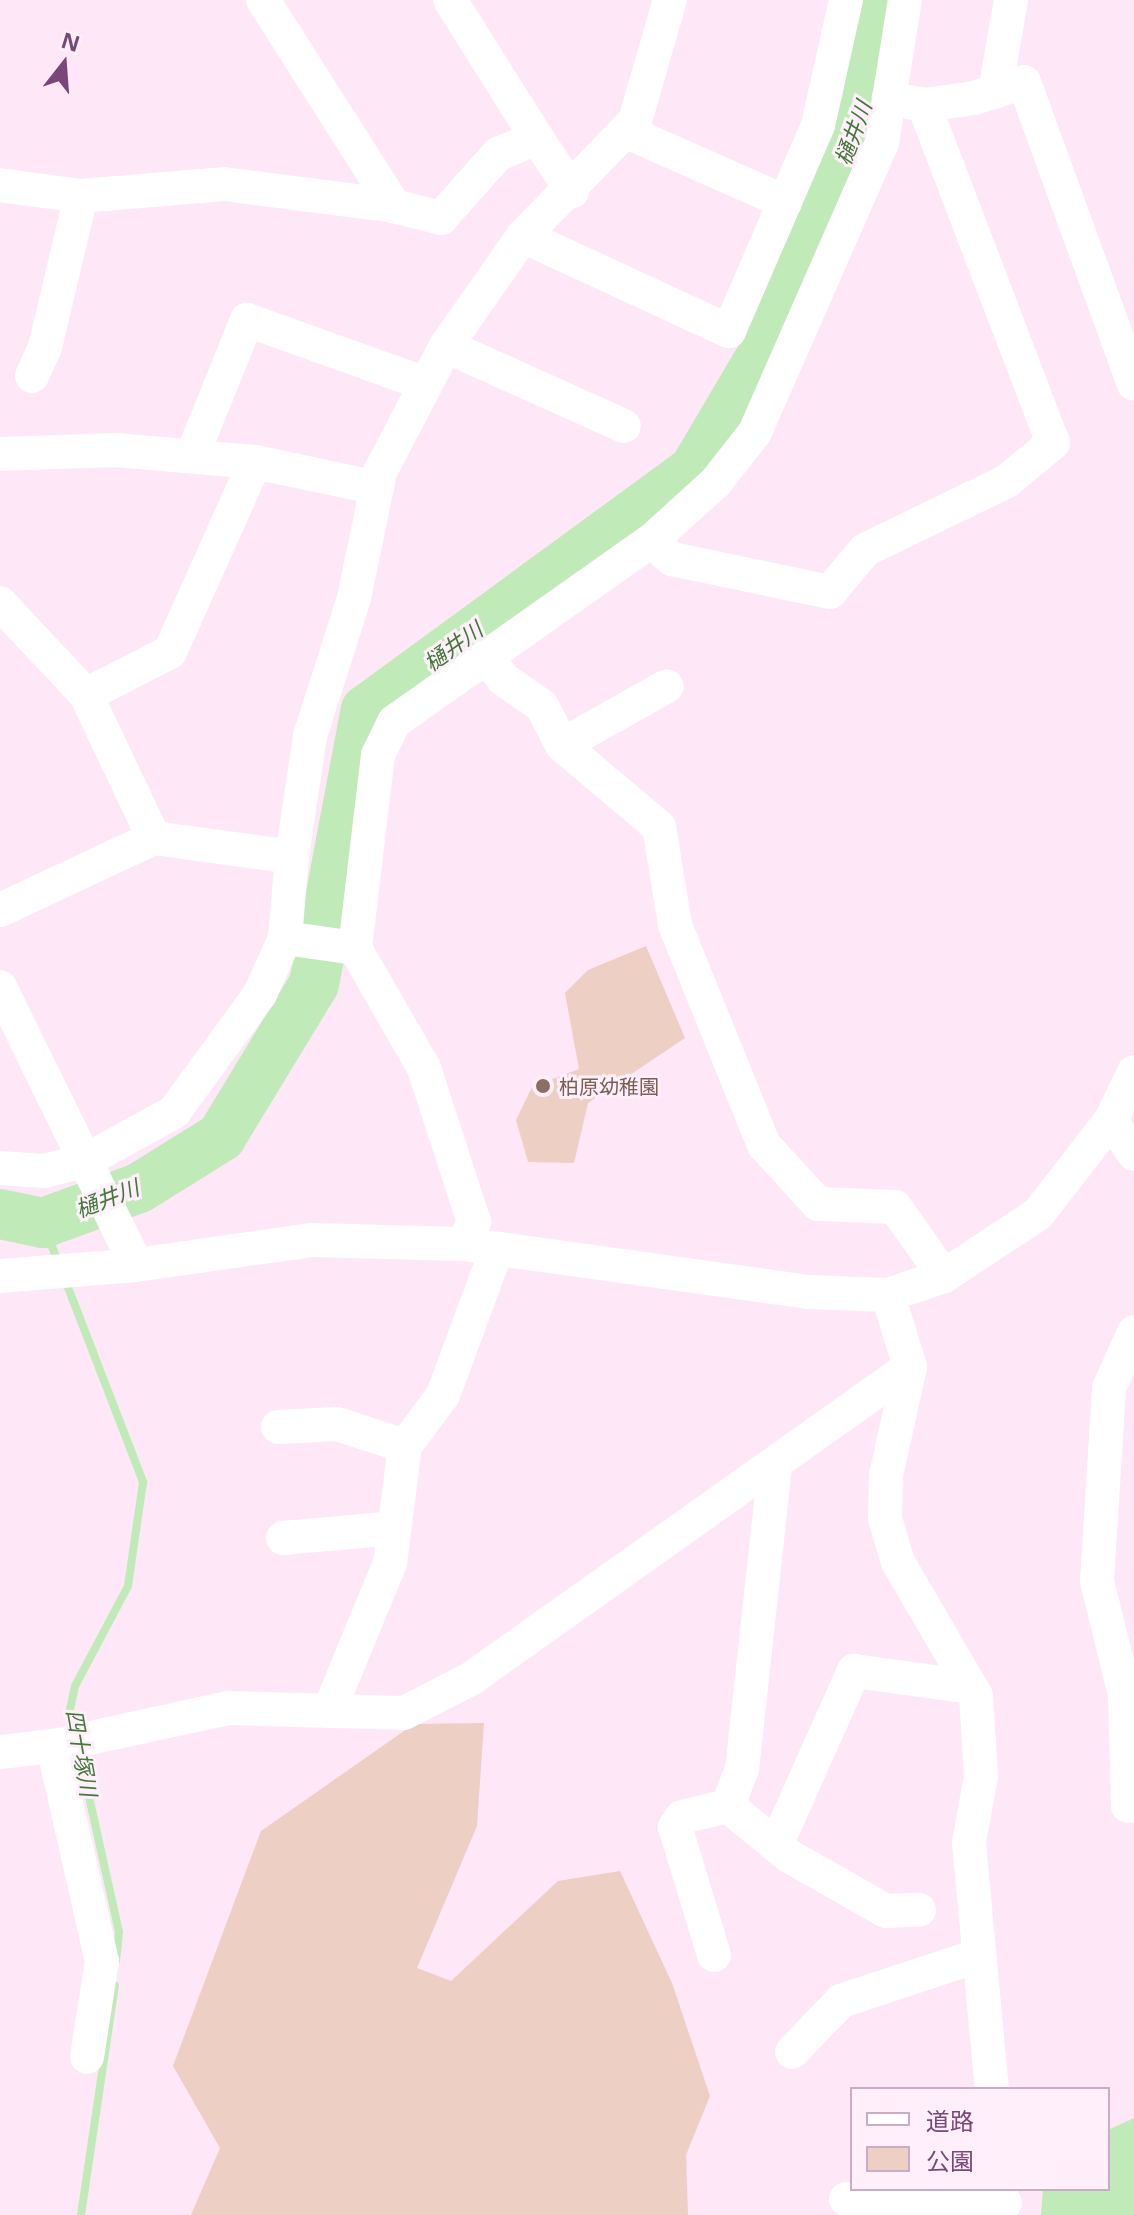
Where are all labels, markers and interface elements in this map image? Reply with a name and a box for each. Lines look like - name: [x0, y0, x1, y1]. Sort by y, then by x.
- north arrow: [24, 24, 104, 104]
- text: N: [58, 24, 84, 58]
- water label: 樋井川: [829, 97, 877, 169]
- water label: 樋井川: [419, 616, 487, 676]
- place label: 柏原幼稚園: [559, 1074, 659, 1098]
- marker: 柏原幼稚園: [534, 1077, 552, 1095]
- water label: 樋井川: [71, 1174, 143, 1222]
- water label: 四十塚川: [61, 1707, 103, 1799]
- legend: [850, 2087, 1110, 2191]
- text: 道路: [926, 2104, 974, 2137]
- text: 公園: [926, 2144, 974, 2177]

